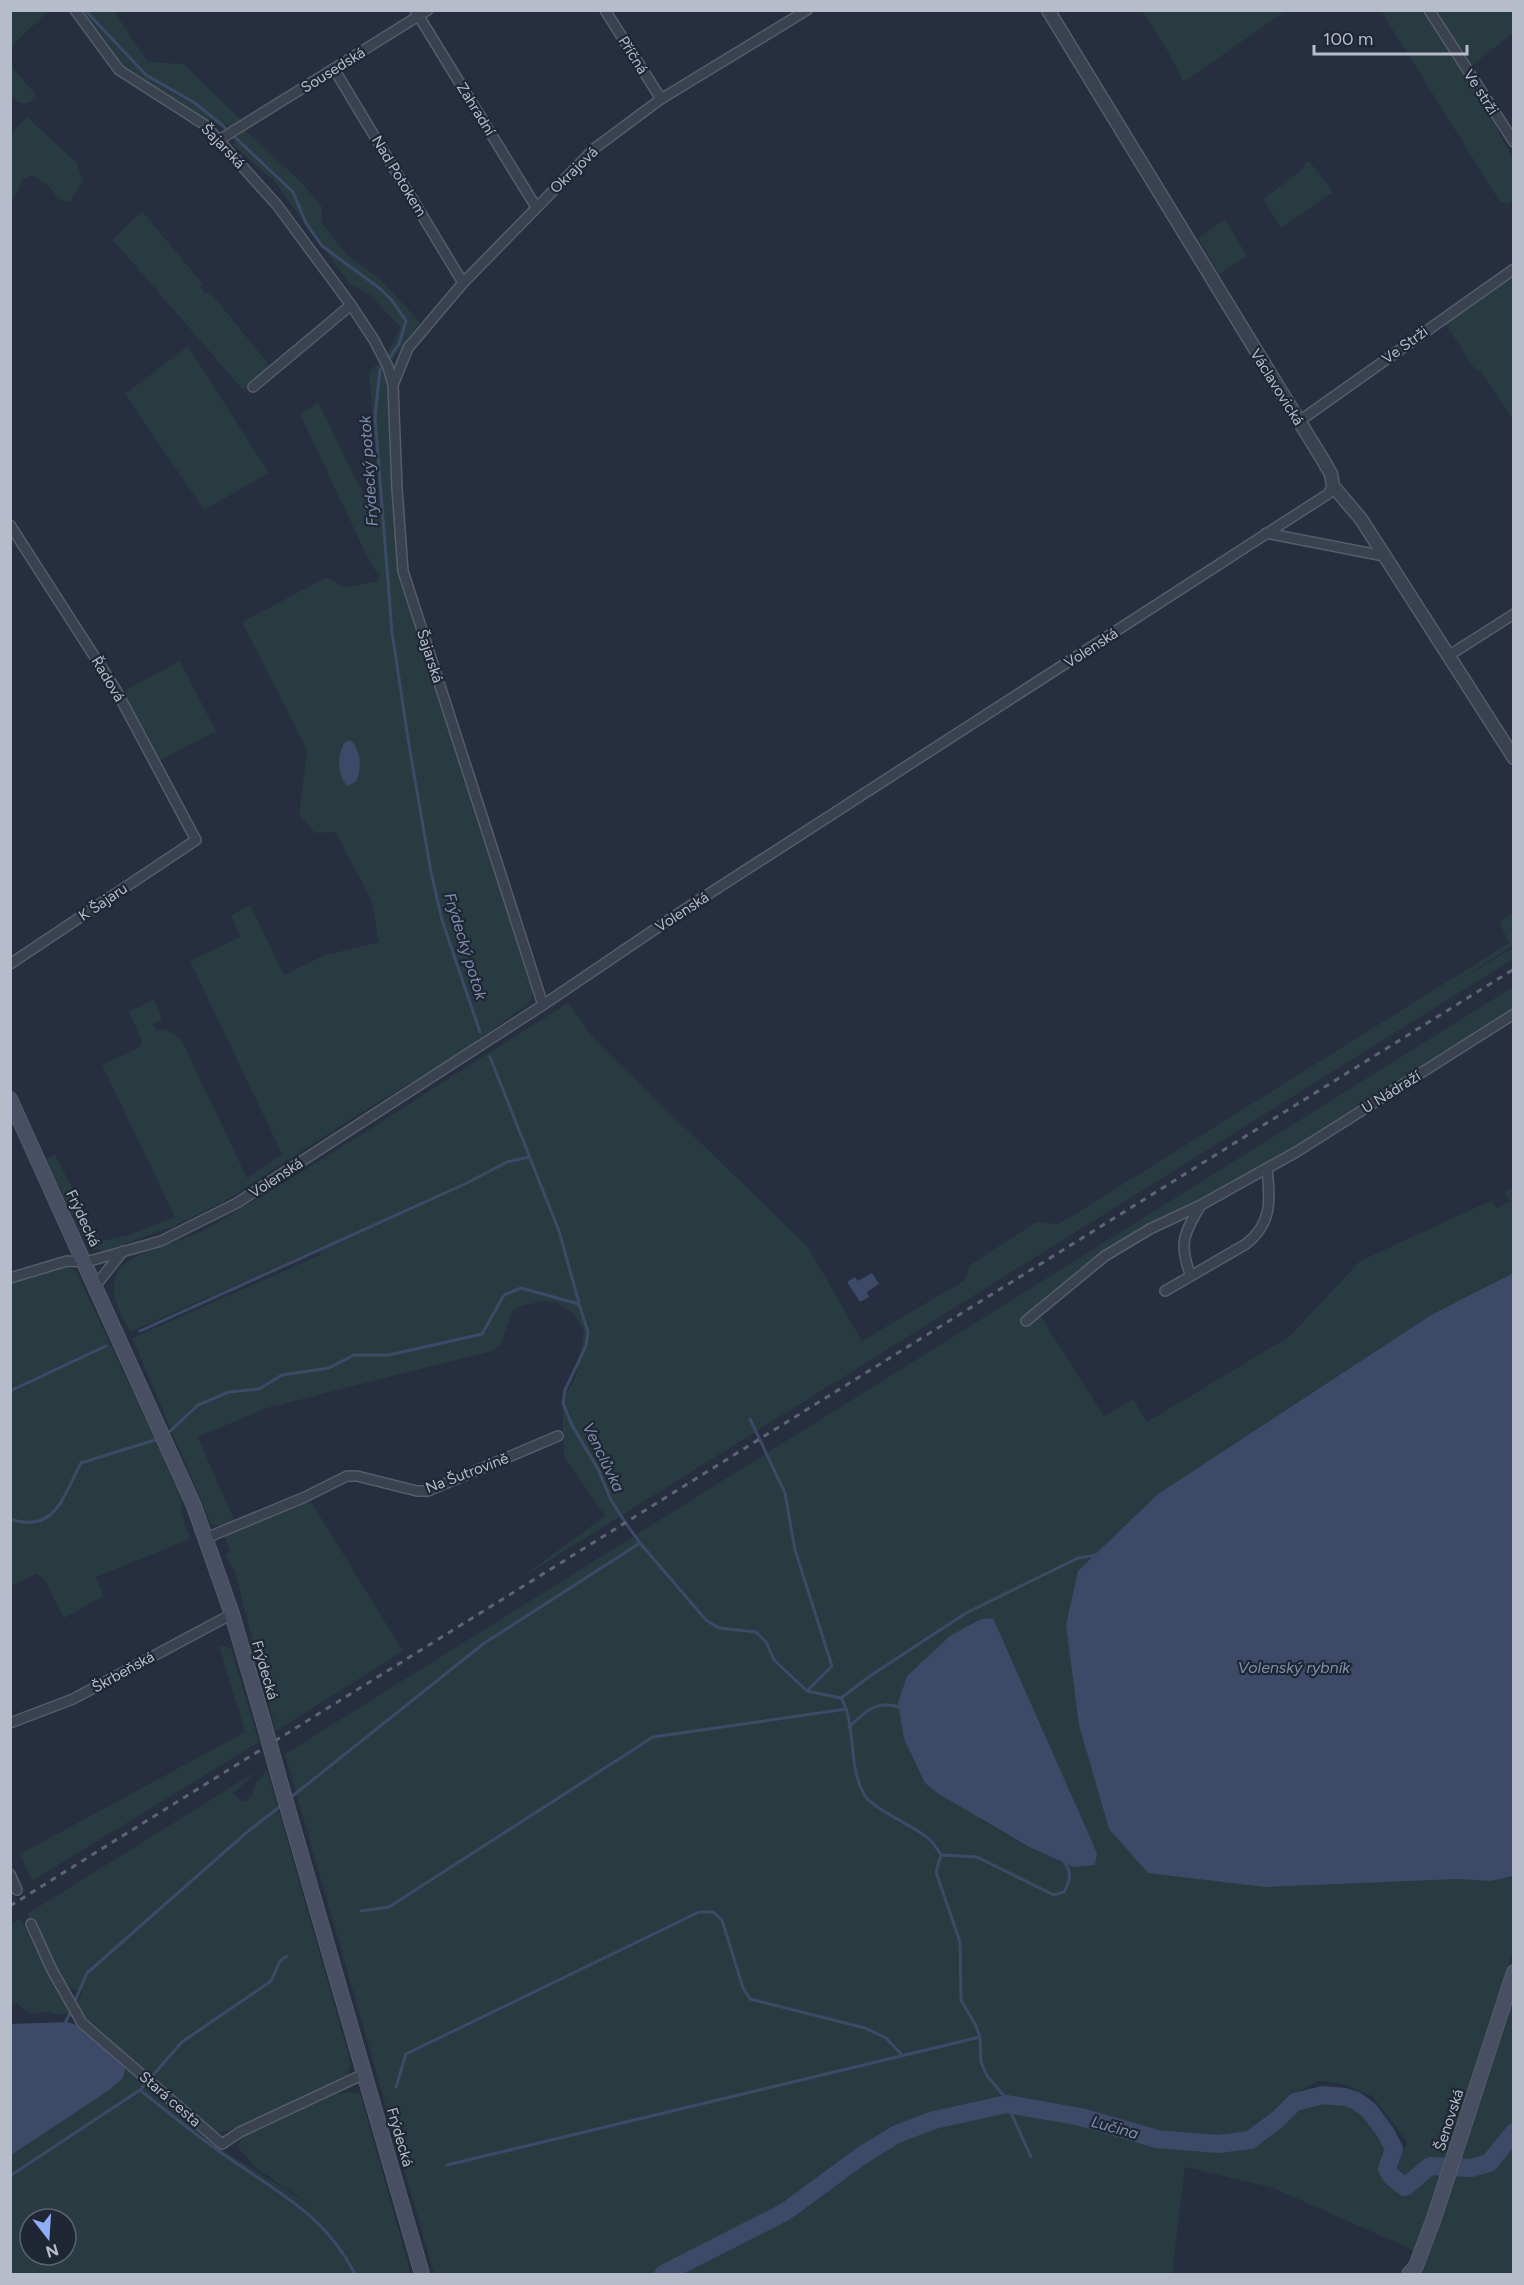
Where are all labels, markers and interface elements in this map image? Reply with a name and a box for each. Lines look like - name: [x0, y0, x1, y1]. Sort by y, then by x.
- scale bar: [1314, 18, 1467, 56]
- text: 100 m: [1323, 28, 1373, 50]
- street label: Příčná: [614, 33, 652, 77]
- street label: Sousedská: [298, 43, 368, 97]
- street label: Ve strži: [1460, 66, 1502, 118]
- street label: Zahradní: [453, 79, 500, 140]
- street label: Šajarská: [197, 120, 249, 172]
- street label: Nad Potokem: [368, 132, 430, 220]
- street label: Okrajová: [546, 143, 602, 197]
- street label: Ve Strži: [1378, 322, 1432, 368]
- street label: Václavovická: [1246, 345, 1308, 429]
- water label: Frýdecký potok: [355, 414, 382, 527]
- street label: Volenská: [1061, 624, 1121, 672]
- street label: Šajarská: [413, 627, 447, 685]
- street label: Řadová: [88, 653, 128, 705]
- street label: K Šajaru: [75, 879, 131, 925]
- street label: Volenská: [652, 888, 712, 936]
- water label: Frýdecký potok: [440, 890, 491, 1003]
- street label: U Nádraží: [1358, 1066, 1425, 1117]
- street label: Volenská: [246, 1154, 306, 1202]
- street label: Frýdecká: [62, 1187, 104, 1249]
- water label: Venclůvka: [579, 1420, 628, 1495]
- street label: Na Šutrovině: [423, 1449, 511, 1497]
- street label: Frýdecká: [248, 1638, 282, 1702]
- street label: Škrbeňská: [89, 1647, 157, 1697]
- water label: Volenský rybník: [1238, 1658, 1351, 1677]
- street label: Stará cesta: [136, 2067, 204, 2131]
- street label: Šenovská: [1431, 2087, 1467, 2153]
- street label: Frýdecká: [383, 2105, 417, 2169]
- water label: Lučina: [1089, 2112, 1141, 2143]
- north arrow: [18, 2207, 78, 2267]
- text: N: [44, 2240, 61, 2262]

